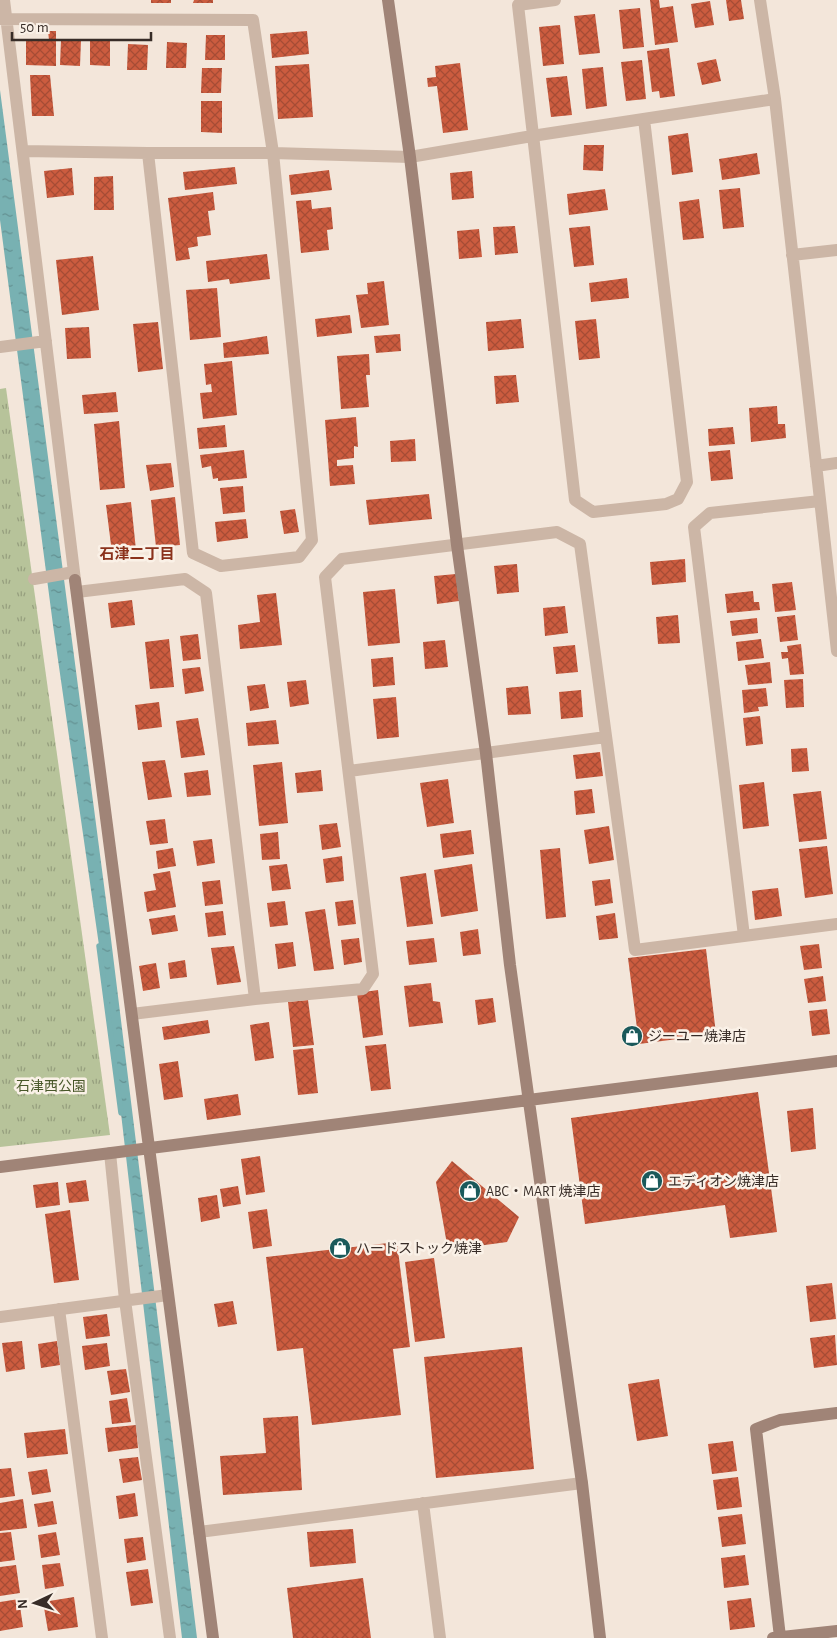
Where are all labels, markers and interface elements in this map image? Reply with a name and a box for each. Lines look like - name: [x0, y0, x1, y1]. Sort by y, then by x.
- scale bar: [12, 10, 151, 42]
- text: 50 m: [20, 20, 49, 35]
- district label: 石津二丁目: [99, 546, 175, 562]
- shop icon: ジーユー焼津店: [620, 1024, 644, 1048]
- place label: ジーユー焼津店: [648, 1029, 746, 1044]
- park label: 石津西公園: [16, 1079, 86, 1094]
- shop icon: エディオン焼津店: [640, 1169, 664, 1193]
- place label: エディオン焼津店: [668, 1174, 779, 1189]
- shop icon: ABC・MART 焼津店: [458, 1179, 482, 1203]
- place label: ABC・MART 焼津店: [486, 1184, 600, 1199]
- shop icon: ハードストック焼津: [328, 1236, 352, 1260]
- place label: ハードストック焼津: [356, 1241, 482, 1256]
- north arrow: [10, 1578, 60, 1628]
- text: N: [16, 1598, 30, 1609]

